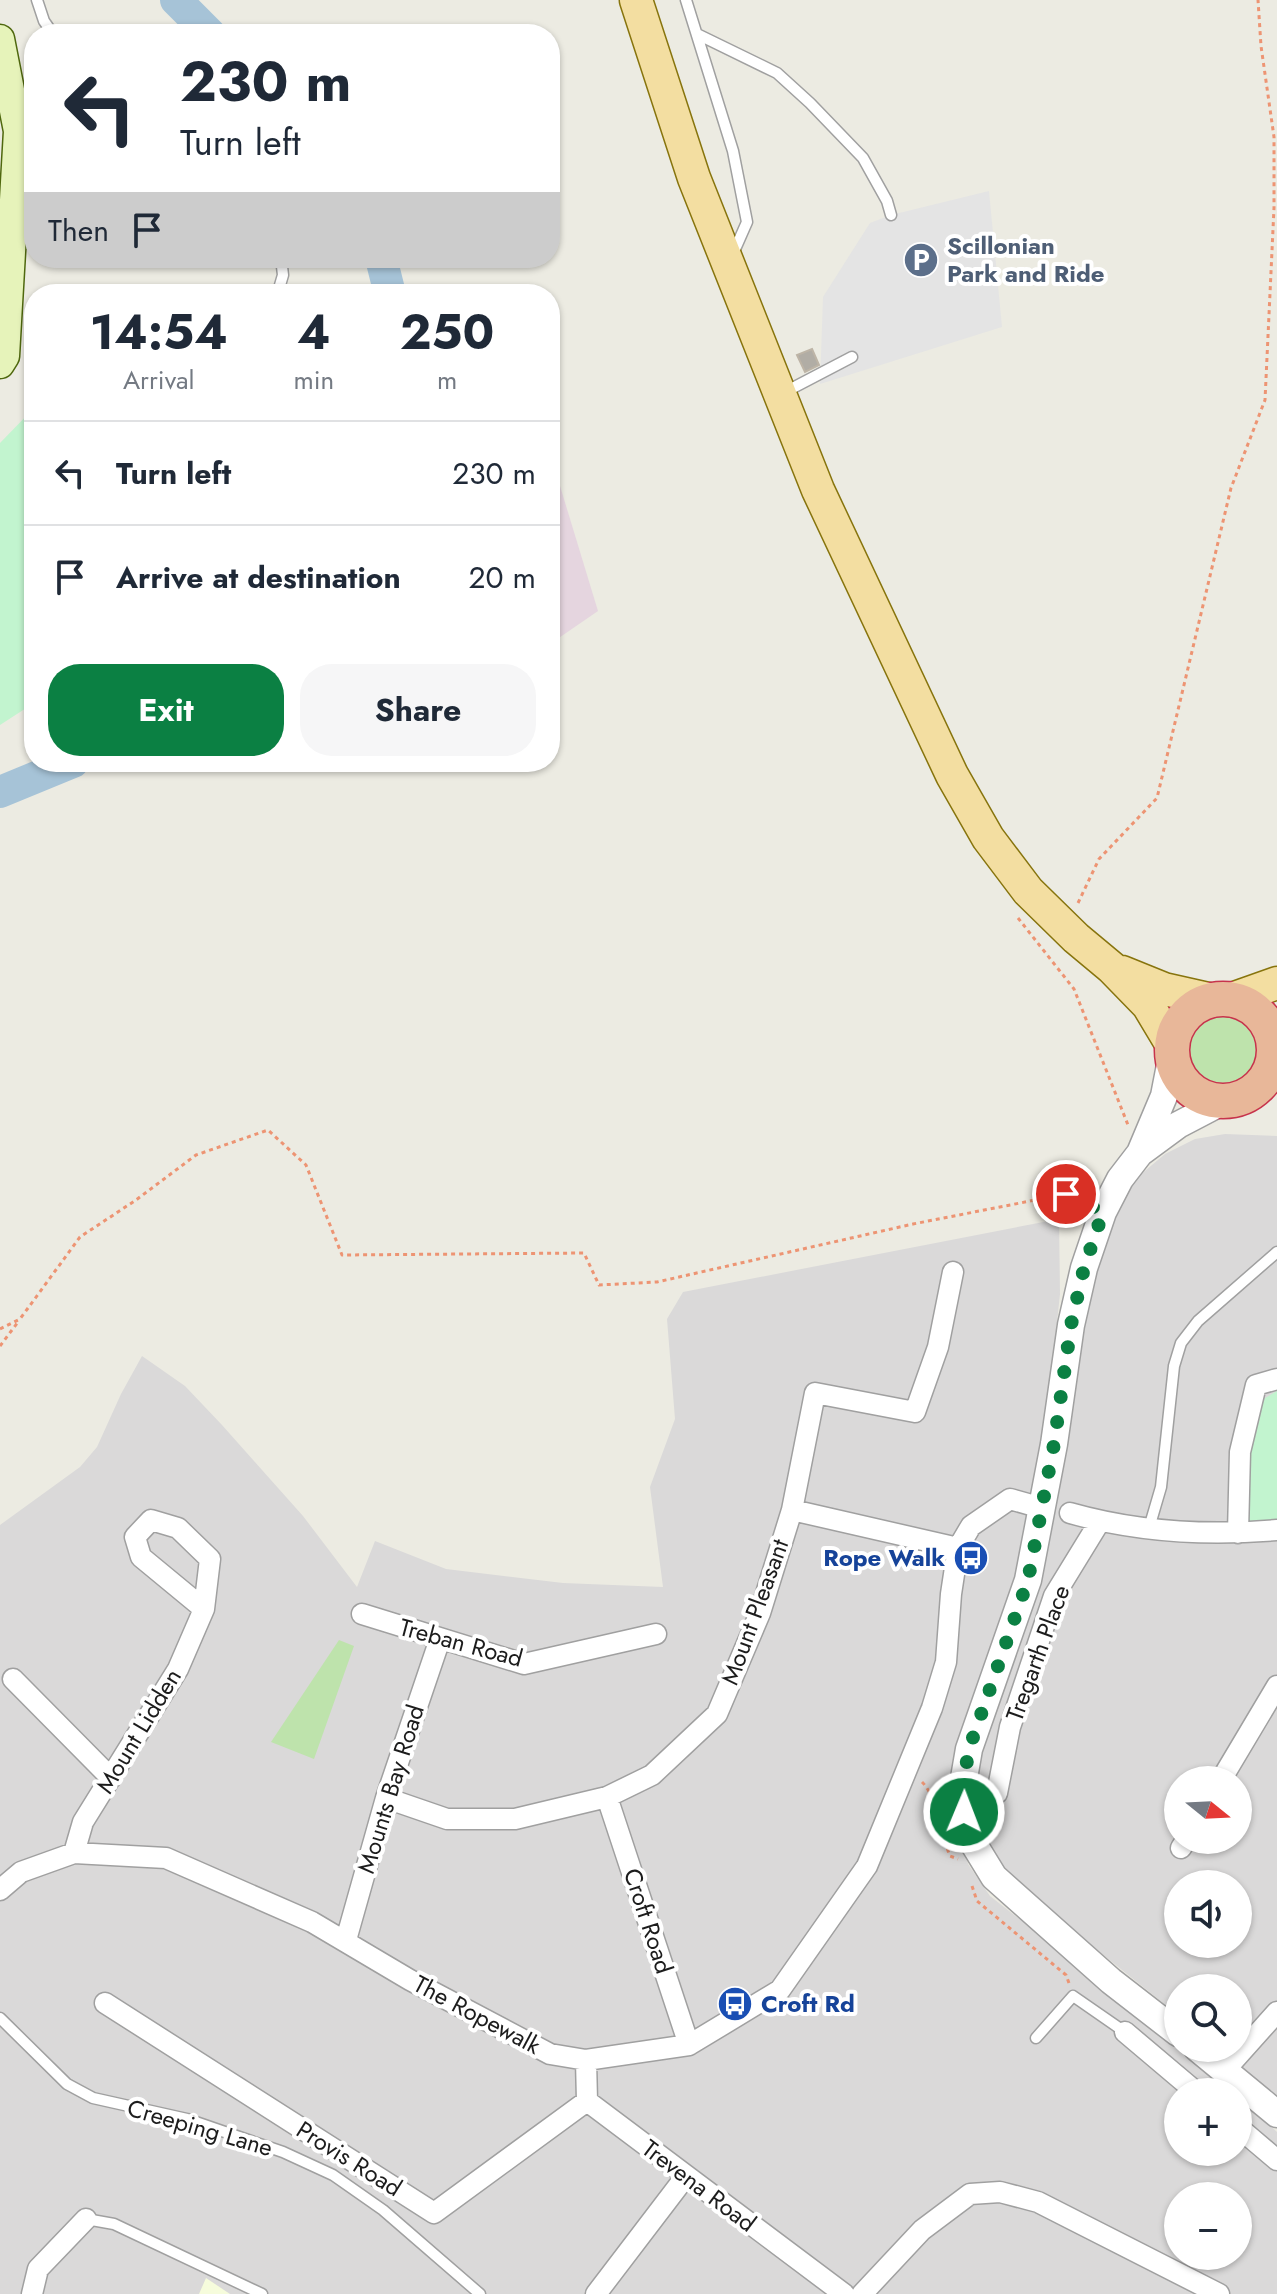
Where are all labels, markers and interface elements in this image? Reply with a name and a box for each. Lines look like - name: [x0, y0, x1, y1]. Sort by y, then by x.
- text: 230 m: [180, 41, 351, 122]
- icon: left: [48, 56, 152, 160]
- text: Turn left: [180, 116, 301, 168]
- icon: arrive: [125, 208, 169, 252]
- text: Then: [48, 209, 109, 252]
- place label: Scillonian Park and Ride: [947, 228, 1105, 291]
- parking icon: Scillonian Park and Ride: [902, 241, 940, 279]
- text: 14:54: [90, 298, 228, 367]
- text: 4: [297, 298, 331, 367]
- text: 250: [400, 298, 494, 367]
- text: Arrival: [123, 361, 195, 399]
- text: min: [293, 361, 334, 399]
- text: m: [437, 361, 457, 399]
- icon: left: [48, 451, 92, 495]
- text: Turn left: [116, 452, 231, 495]
- text: 230 m: [452, 452, 536, 495]
- icon: arrive: [48, 555, 92, 599]
- text: Arrive at destination: [116, 556, 401, 599]
- text: 20 m: [469, 556, 536, 599]
- button: Exit: [48, 664, 284, 756]
- button: Share: [300, 664, 536, 756]
- pin: [1032, 1160, 1100, 1228]
- icon: arrive: [1044, 1172, 1088, 1216]
- street label: Mount Pleasant: [712, 1534, 797, 1690]
- bus stop icon: Rope Walk: [952, 1539, 990, 1577]
- place label: Rope Walk: [823, 1540, 945, 1575]
- street label: Tregarth Place: [997, 1580, 1078, 1726]
- street label: Treban Road: [396, 1609, 527, 1676]
- street label: Mount Lidden: [87, 1662, 190, 1800]
- street label: Mounts Bay Road: [348, 1700, 433, 1878]
- north arrow: [1164, 1766, 1252, 1854]
- map controls: [1164, 1766, 1252, 2270]
- position arrow: [922, 1770, 1006, 1854]
- street label: Croft Road: [615, 1864, 682, 1978]
- button: sound: [1164, 1870, 1252, 1958]
- street label: The Ropewalk: [407, 1966, 547, 2063]
- button: search: [1164, 1974, 1252, 2062]
- bus stop icon: Croft Rd: [716, 1985, 754, 2023]
- place label: Croft Rd: [761, 1986, 855, 2021]
- button: +: [1164, 2078, 1252, 2166]
- street label: Creeping Lane: [123, 2090, 277, 2165]
- street label: Provis Road: [290, 2112, 409, 2205]
- street label: Trevena Road: [635, 2131, 764, 2240]
- button: −: [1164, 2182, 1252, 2270]

